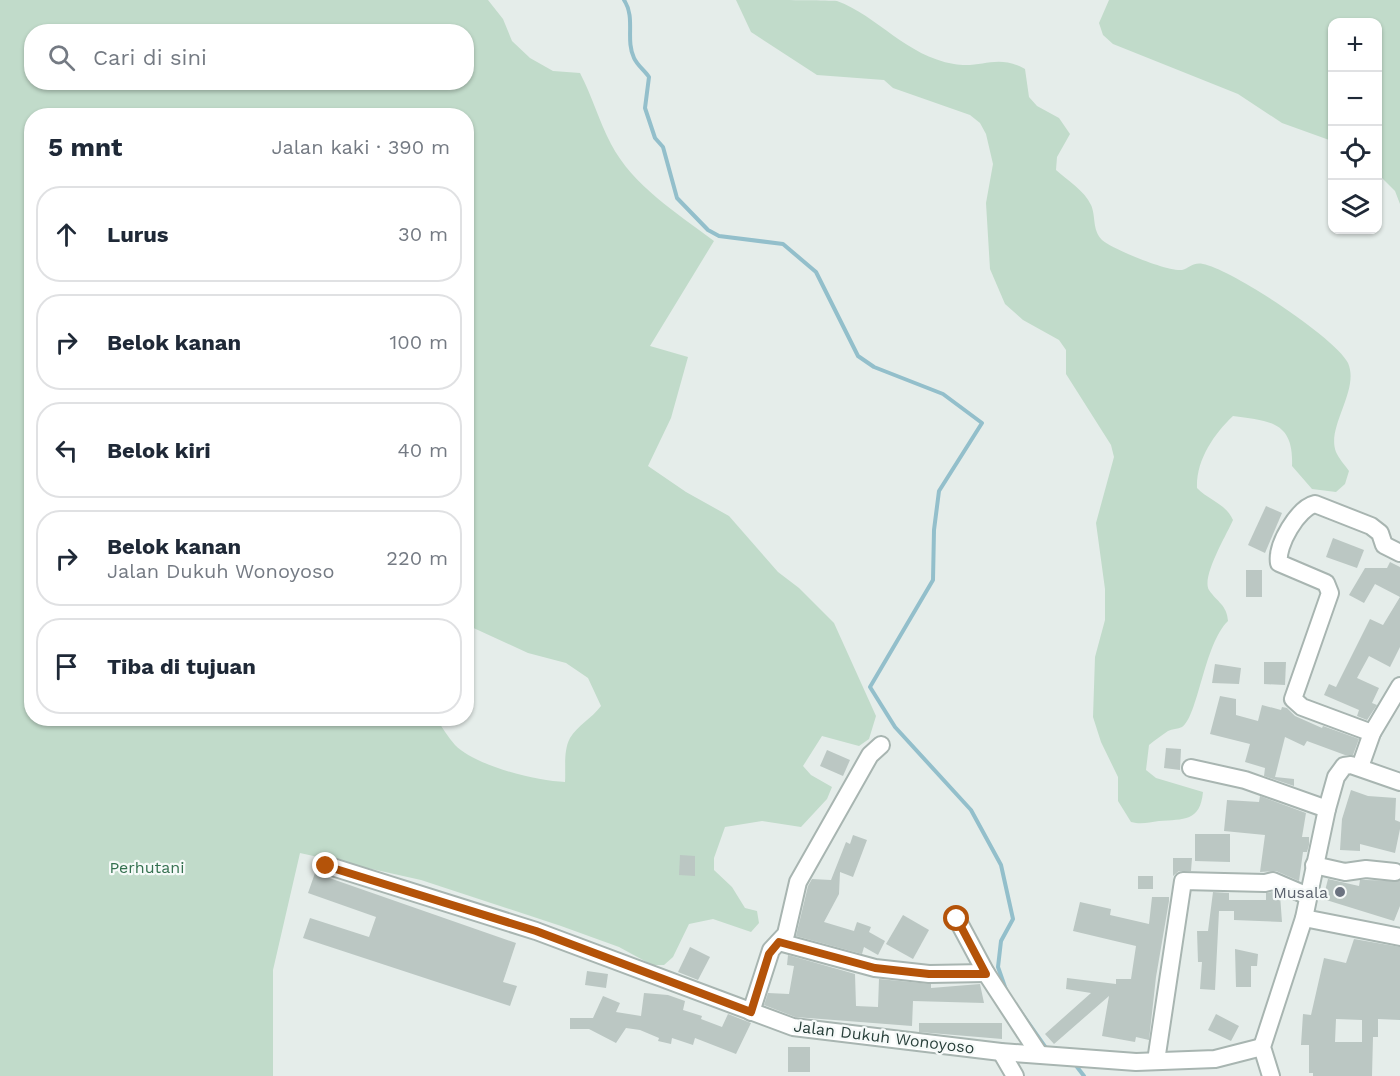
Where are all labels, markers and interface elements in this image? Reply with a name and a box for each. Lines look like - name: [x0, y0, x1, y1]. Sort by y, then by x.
- map controls: [1328, 18, 1382, 234]
- button: +: [1328, 18, 1382, 72]
- search box: [24, 24, 474, 90]
- icon: search: [45, 41, 78, 74]
- text: Cari di sini: [93, 45, 207, 70]
- button: −: [1328, 72, 1382, 126]
- button: locate: [1328, 126, 1382, 180]
- text: 5 mnt: [48, 132, 122, 162]
- text: Jalan kaki · 390 m: [271, 135, 450, 159]
- button: layers: [1328, 180, 1382, 234]
- icon: ahead: [50, 218, 83, 251]
- text: Lurus: [107, 222, 169, 247]
- text: 30 m: [398, 222, 448, 246]
- icon: right: [50, 326, 83, 359]
- text: Belok kanan: [107, 330, 241, 355]
- text: 100 m: [389, 330, 448, 354]
- icon: left: [50, 434, 83, 467]
- text: Belok kiri: [107, 438, 211, 463]
- text: 40 m: [397, 438, 448, 462]
- text: Belok kanan: [107, 534, 241, 559]
- icon: right: [50, 542, 83, 575]
- text: 220 m: [386, 546, 448, 570]
- text: Jalan Dukuh Wonoyoso: [107, 559, 335, 583]
- icon: arrive: [50, 650, 83, 683]
- text: Tiba di tujuan: [107, 654, 256, 679]
- route end: [312, 852, 338, 878]
- park label: Perhutani: [109, 858, 185, 877]
- place label: Musala: [1273, 883, 1328, 902]
- marker: Musala: [1333, 885, 1347, 899]
- route start: [943, 905, 969, 931]
- street label: Jalan Dukuh Wonoyoso: [792, 1016, 976, 1058]

